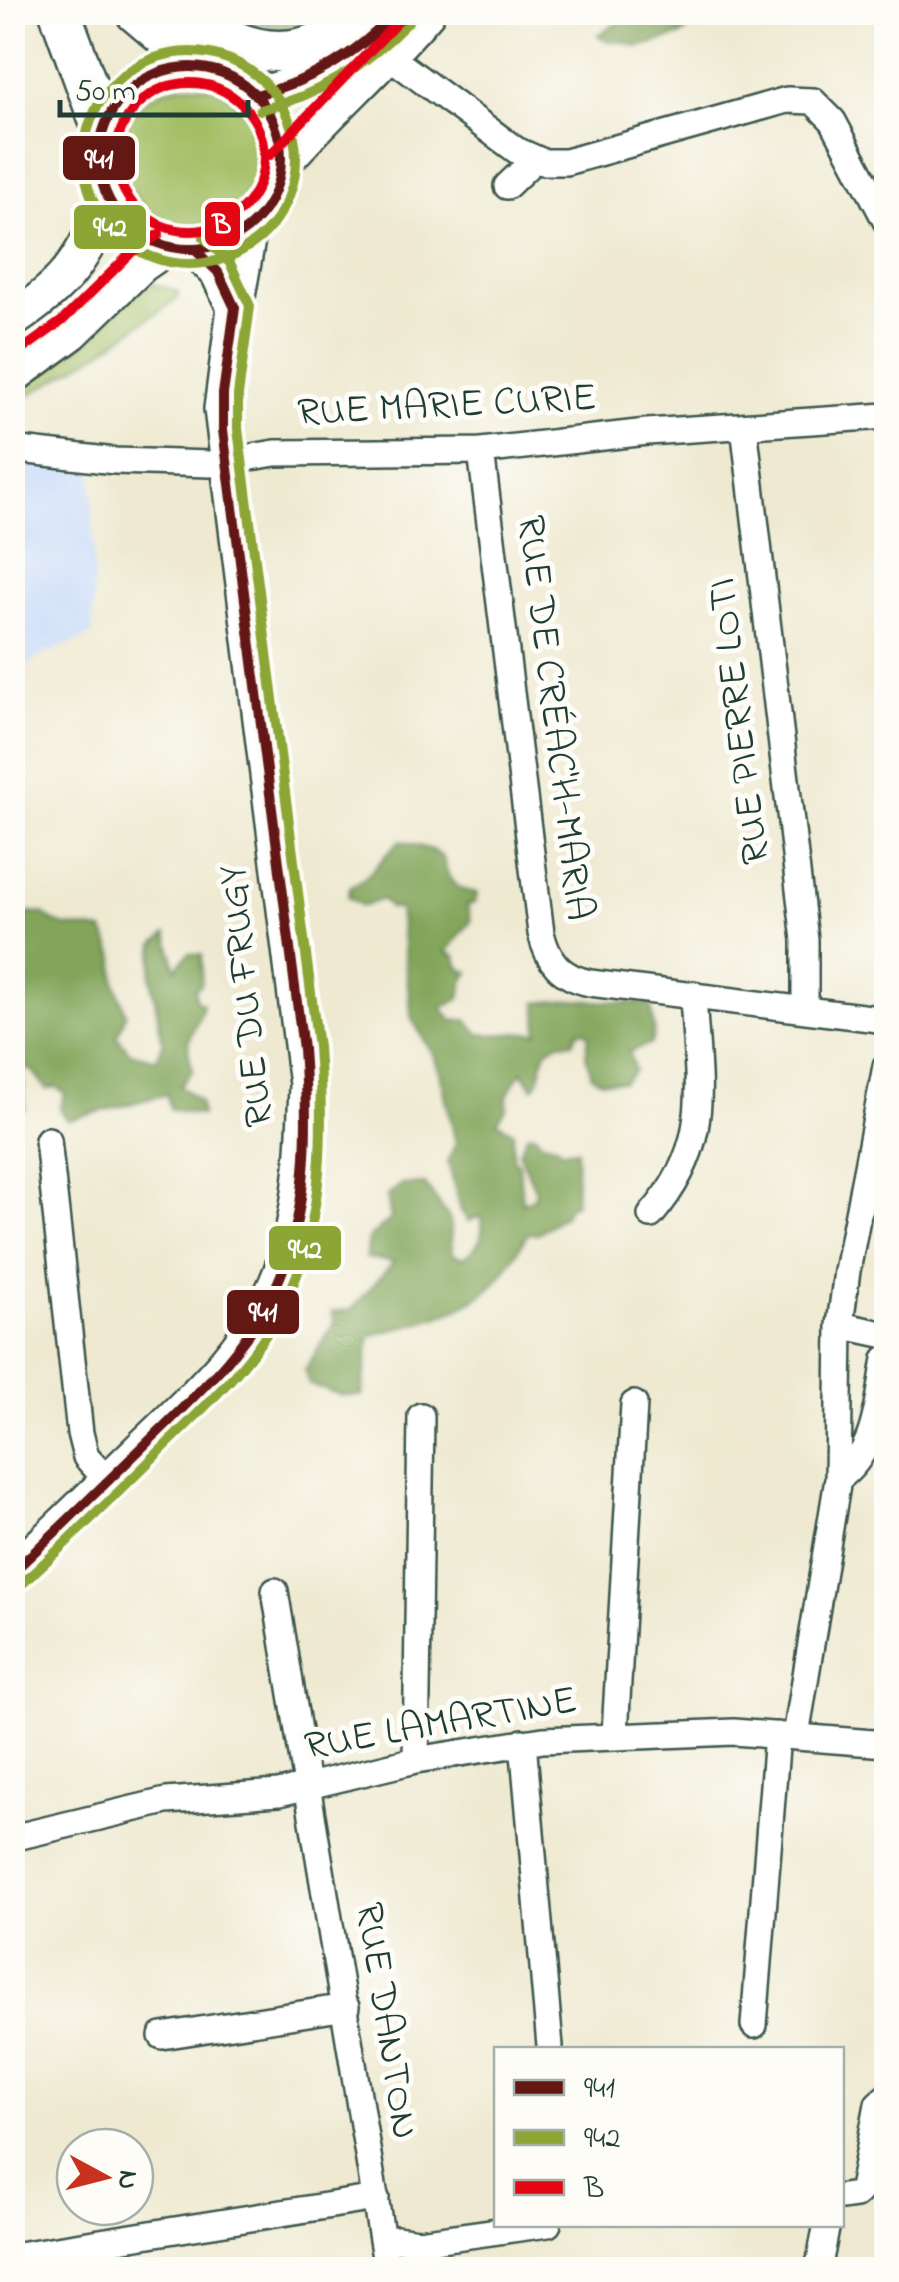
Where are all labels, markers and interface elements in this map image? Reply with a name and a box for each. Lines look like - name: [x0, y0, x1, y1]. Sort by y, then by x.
- scale bar: [60, 55, 248, 117]
- text: 50 m: [75, 71, 136, 115]
- line badge: 941: [61, 134, 137, 182]
- text: 941: [84, 141, 114, 182]
- line badge: B: [203, 200, 242, 248]
- line badge: 942: [72, 203, 148, 251]
- text: B: [211, 206, 232, 247]
- text: 942: [92, 209, 127, 250]
- street label: RUE MARIE CURIE: [296, 370, 598, 444]
- street label: RUE DE CRÉAC'H-MARIA: [499, 512, 607, 924]
- street label: RUE PIERRE LOTI: [694, 575, 788, 867]
- street label: RUE DU FRUGY: [205, 862, 291, 1130]
- line badge: 942: [267, 1224, 343, 1272]
- text: 942: [287, 1231, 322, 1272]
- line badge: 941: [225, 1288, 301, 1336]
- text: 941: [248, 1294, 278, 1335]
- street label: RUE LAMARTINE: [300, 1672, 582, 1778]
- street label: RUE DANTON: [337, 1898, 433, 2144]
- legend: [494, 2047, 844, 2227]
- text: 941: [584, 2068, 615, 2112]
- text: 942: [584, 2118, 620, 2162]
- north arrow: [55, 2127, 155, 2227]
- text: N: [105, 2168, 148, 2192]
- text: B: [583, 2168, 604, 2212]

